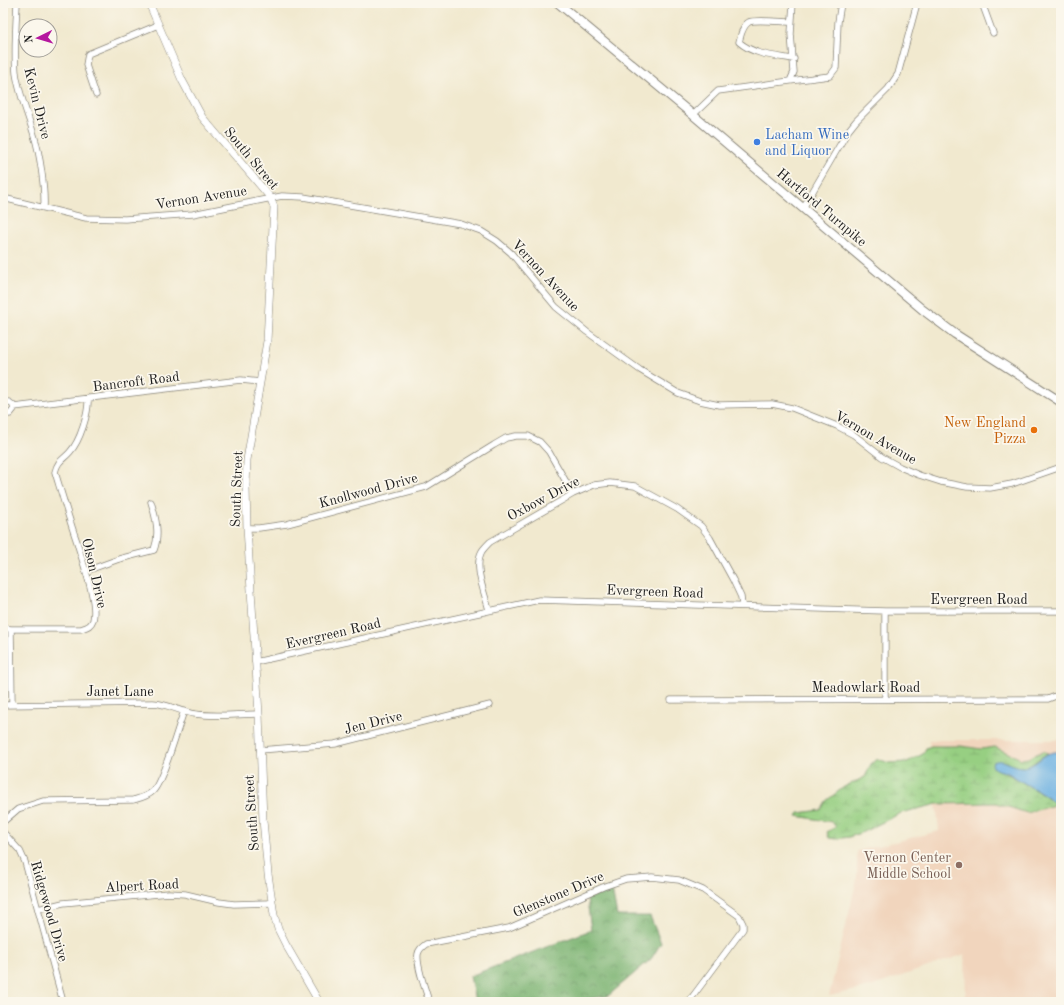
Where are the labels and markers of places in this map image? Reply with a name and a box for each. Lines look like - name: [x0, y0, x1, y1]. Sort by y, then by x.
- place label: Lacham Wine and Liquor: [765, 128, 849, 158]
- marker: Lacham Wine and Liquor: [752, 137, 762, 147]
- place label: New England Pizza: [944, 416, 1026, 446]
- marker: New England Pizza: [1029, 425, 1039, 435]
- place label: Vernon Center Middle School: [863, 851, 951, 881]
- marker: Vernon Center Middle School: [954, 860, 964, 870]

